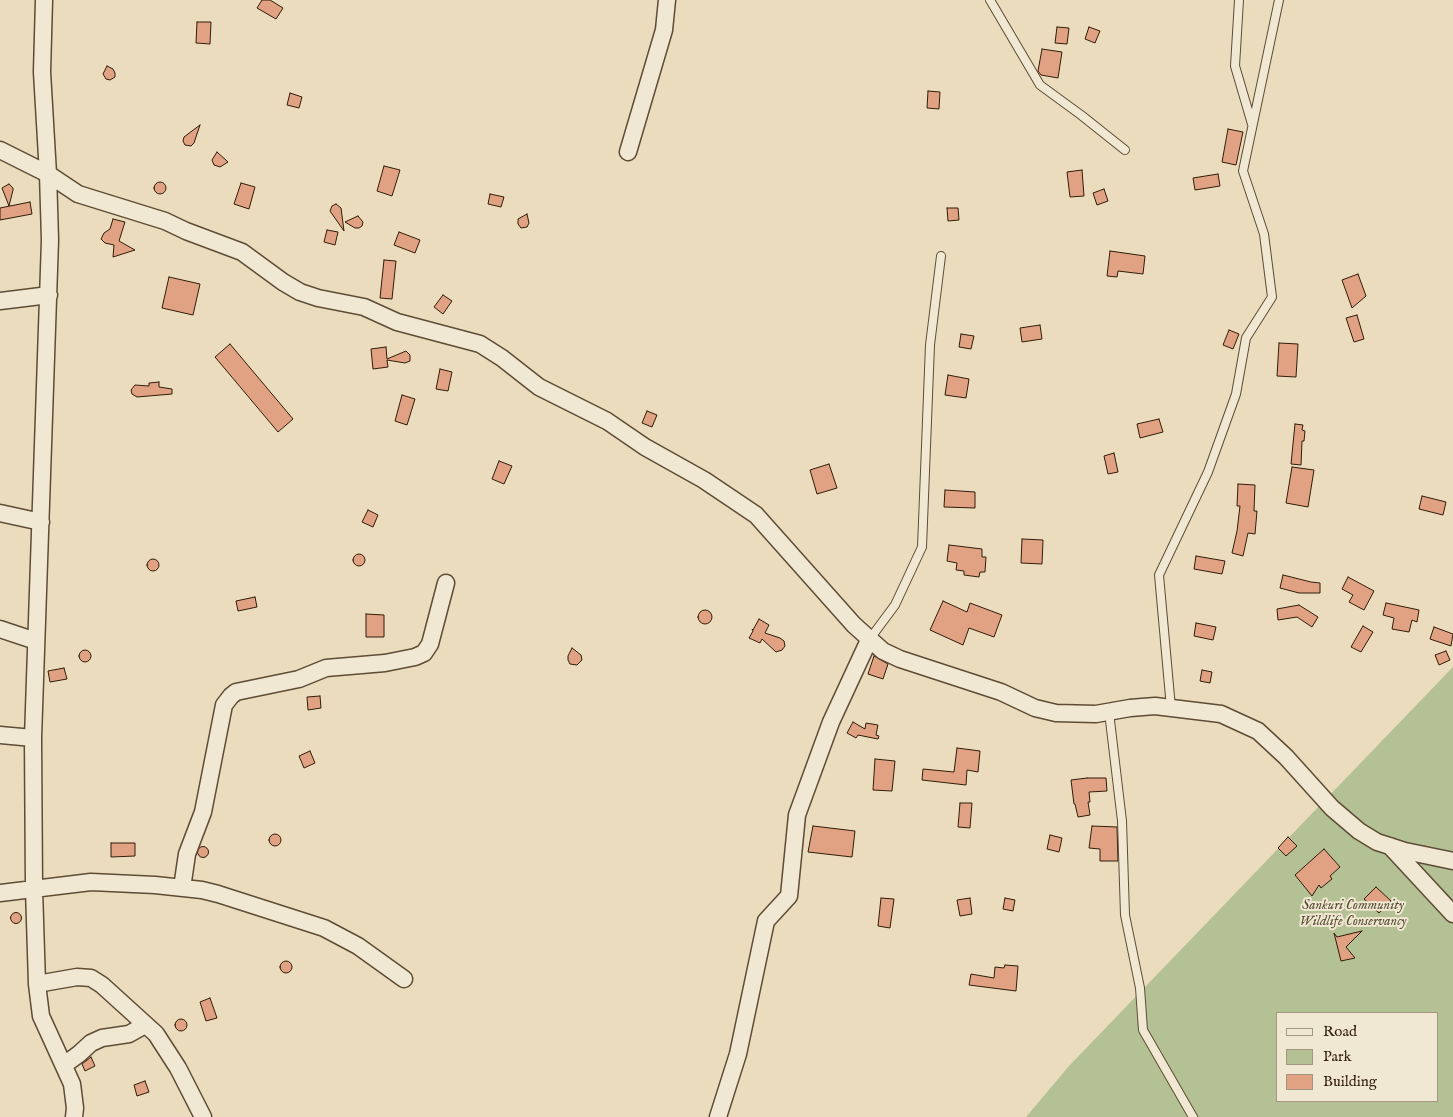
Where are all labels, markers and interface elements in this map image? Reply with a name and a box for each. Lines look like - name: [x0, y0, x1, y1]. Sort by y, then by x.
- park label: Sankuri Community Wildlife Conservancy: [1299, 898, 1407, 930]
- legend: [1276, 1012, 1438, 1102]
- text: Road: [1323, 1022, 1357, 1041]
- text: Park: [1323, 1047, 1352, 1066]
- text: Building: [1323, 1072, 1377, 1091]

